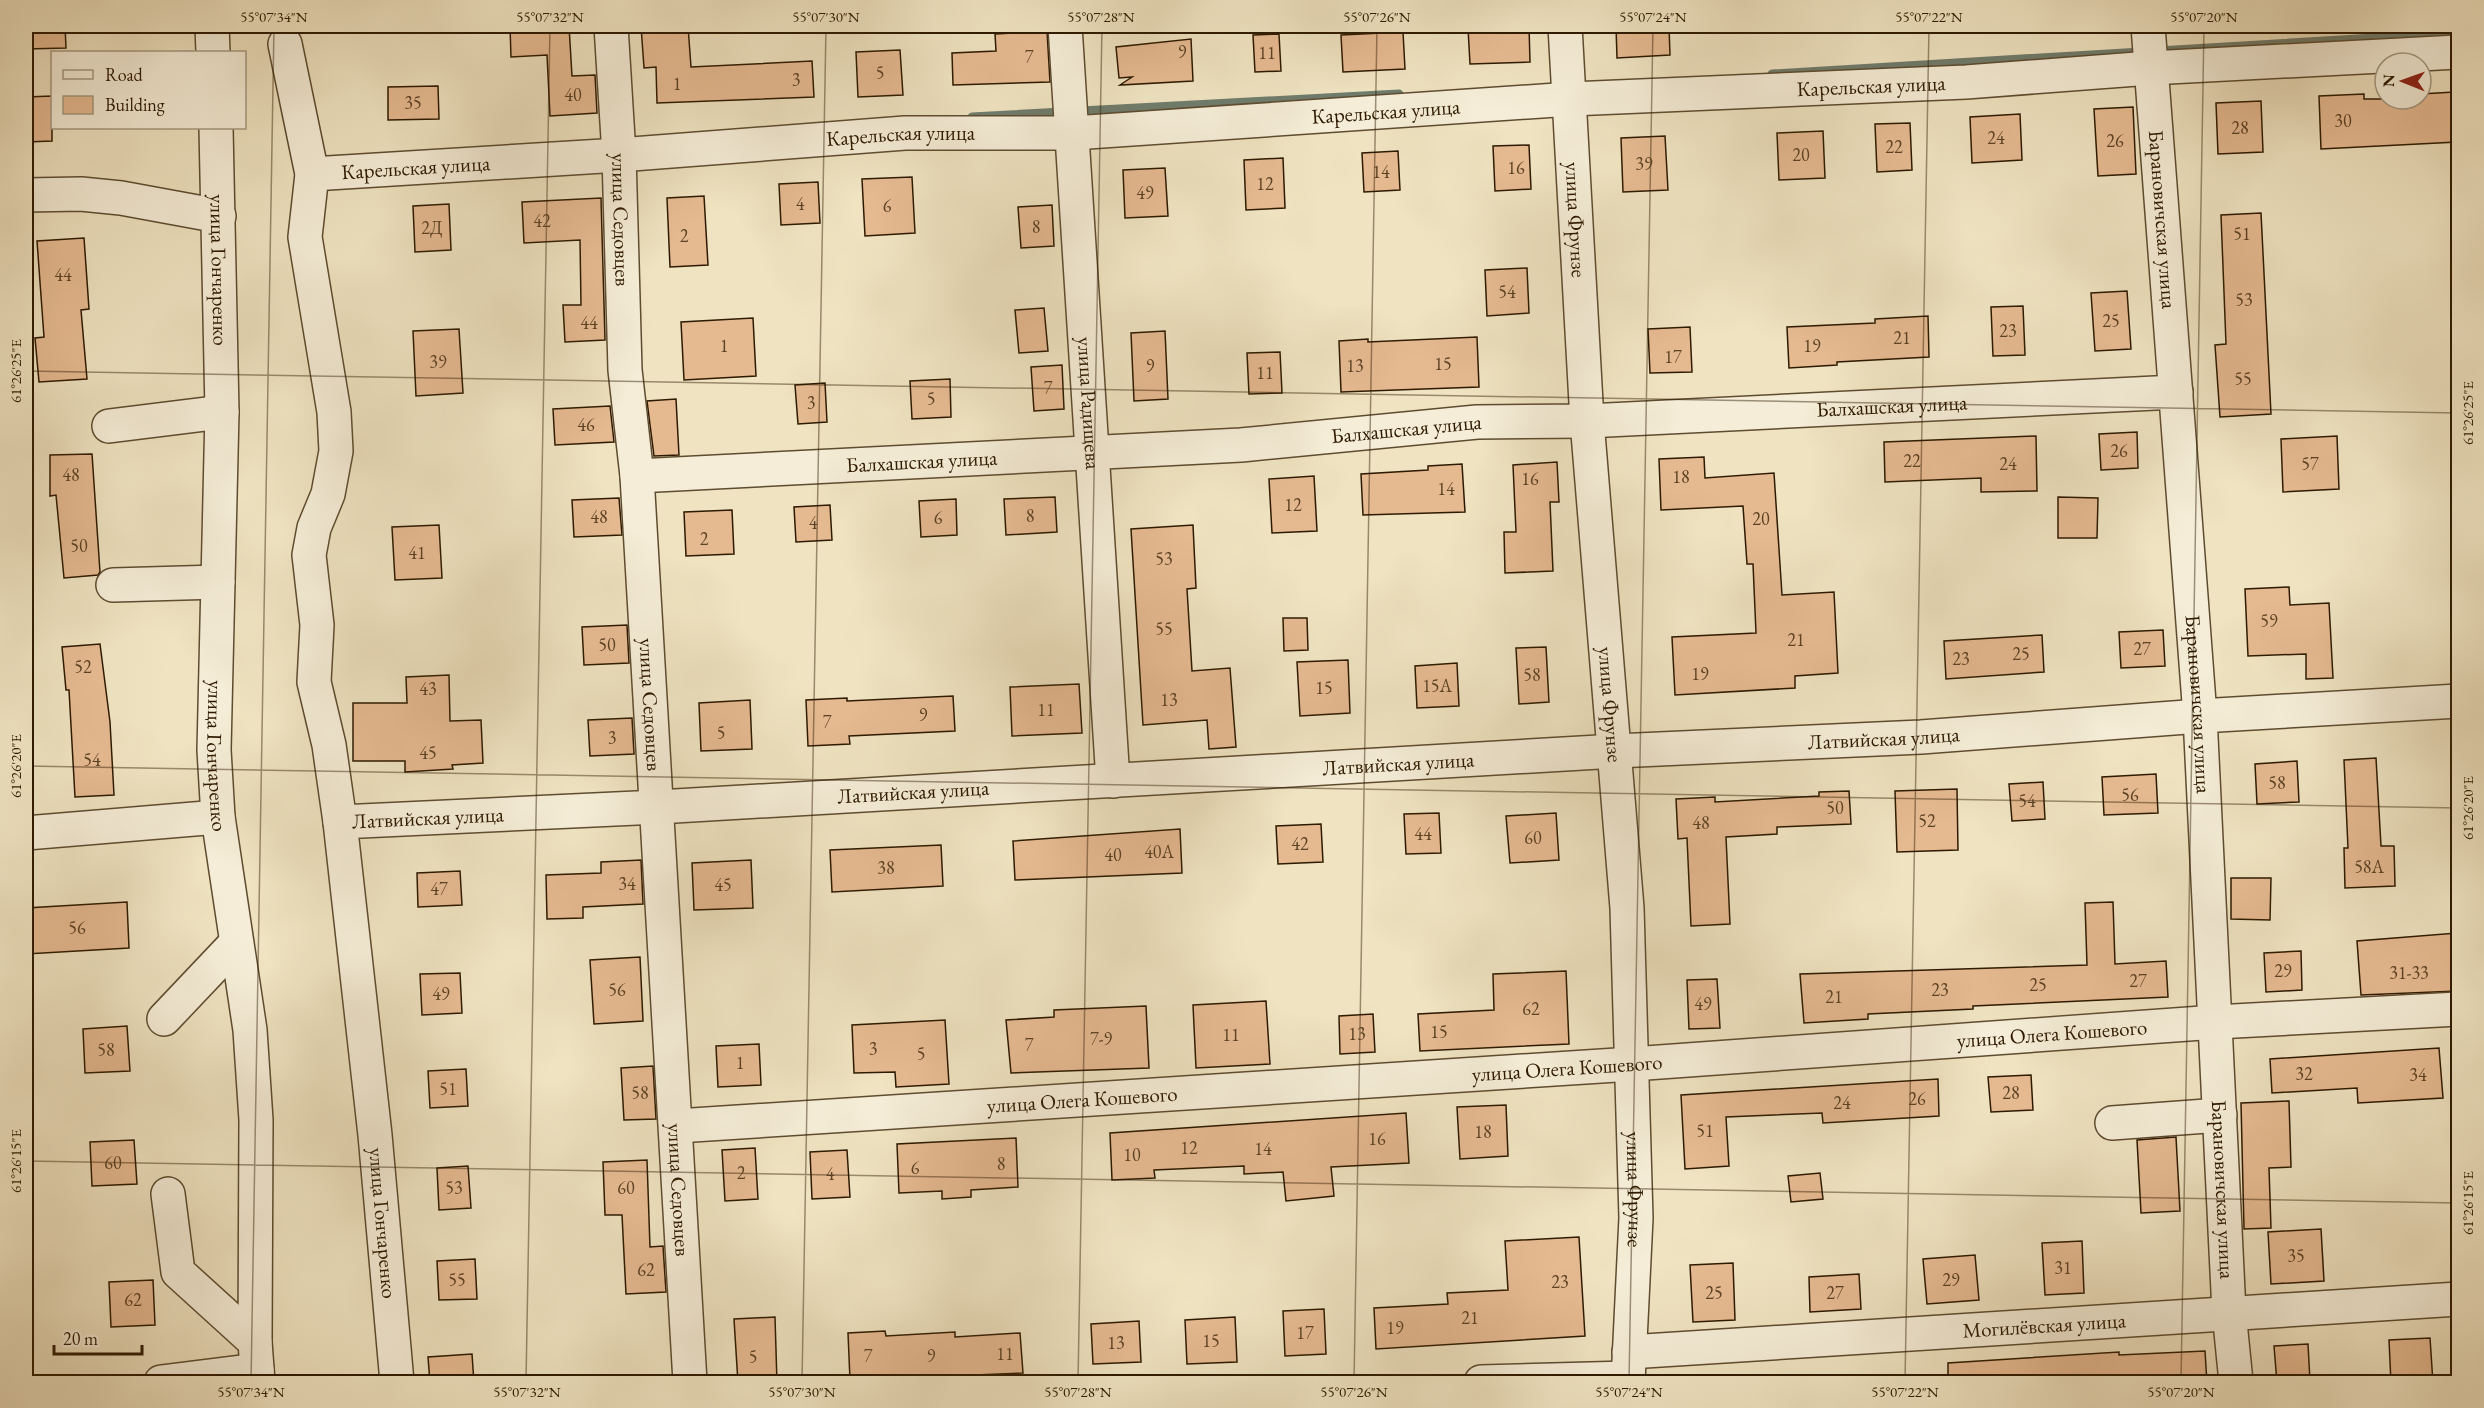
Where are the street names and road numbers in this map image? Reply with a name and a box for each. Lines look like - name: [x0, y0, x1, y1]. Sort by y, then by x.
- street label: Карельская улица: [1796, 69, 1947, 102]
- street label: Карельская улица: [1311, 93, 1462, 130]
- street label: Карельская улица: [825, 119, 976, 152]
- street label: Барановичская улица: [2143, 129, 2183, 310]
- street label: Карельская улица: [341, 149, 492, 185]
- street label: улица Седовцев: [606, 153, 637, 287]
- street label: улица Фрунзе: [1560, 161, 1593, 278]
- street label: улица Гончаренко: [204, 194, 235, 346]
- street label: улица Радищева: [1072, 336, 1107, 471]
- street label: Балхашская улица: [1815, 388, 1969, 423]
- street label: Балхашская улица: [1330, 408, 1483, 449]
- street label: Балхашская улица: [845, 443, 999, 478]
- street label: Барановичская улица: [2179, 614, 2218, 795]
- street label: улица Седовцев: [634, 637, 668, 772]
- street label: улица Фрунзе: [1593, 645, 1629, 763]
- street label: улица Гончаренко: [201, 680, 234, 833]
- street label: Латвийская улица: [1807, 720, 1961, 755]
- street label: Латвийская улица: [1322, 745, 1476, 781]
- street label: Латвийская улица: [836, 774, 990, 809]
- street label: Латвийская улица: [351, 800, 505, 834]
- street label: улица Олега Кошевого: [1956, 1013, 2148, 1054]
- street label: улица Олега Кошевого: [1471, 1048, 1663, 1087]
- street label: улица Олега Кошевого: [986, 1080, 1178, 1119]
- street label: Барановичская улица: [2206, 1099, 2241, 1280]
- street label: улица Седовцев: [662, 1122, 697, 1257]
- street label: улица Фрунзе: [1620, 1131, 1650, 1248]
- street label: улица Гончаренко: [363, 1146, 404, 1300]
- street label: Могилёвская улица: [1962, 1306, 2127, 1344]

